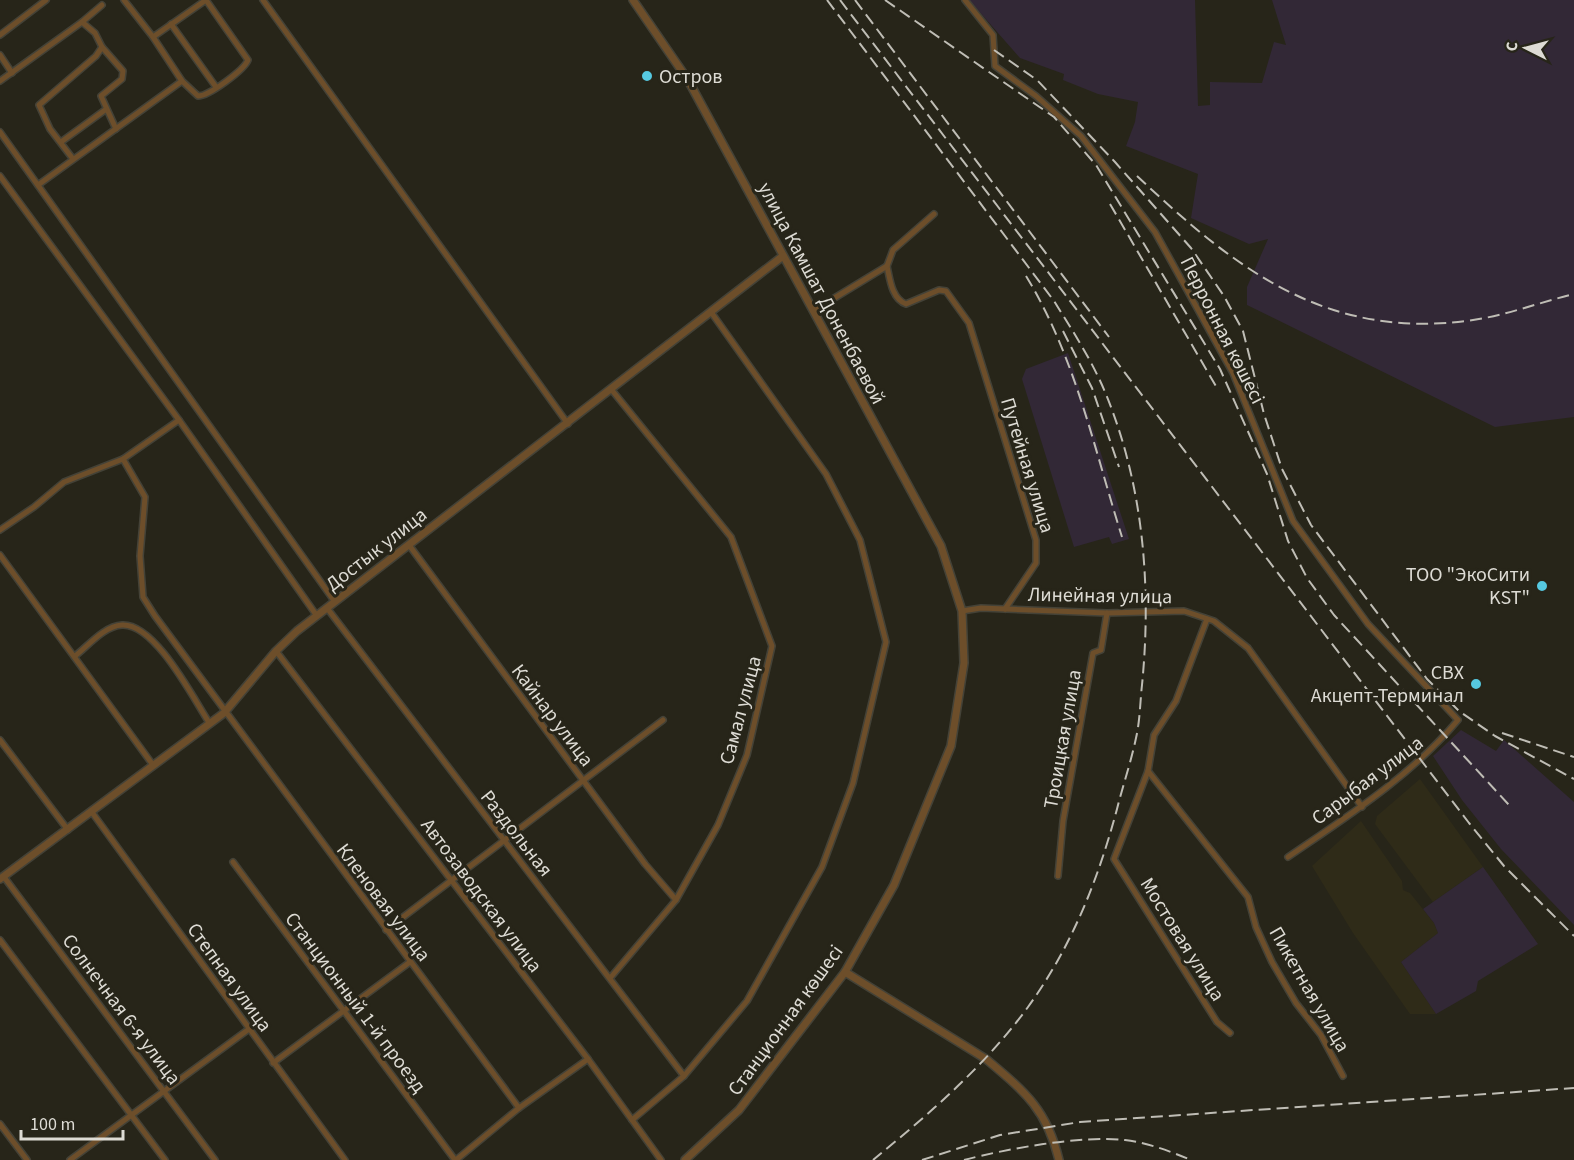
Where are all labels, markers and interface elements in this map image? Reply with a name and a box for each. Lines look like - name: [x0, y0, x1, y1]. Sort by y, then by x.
- north arrow: [1496, 18, 1556, 78]
- text: С: [1501, 41, 1524, 52]
- place label: Остров: [659, 63, 723, 91]
- marker: Остров: [640, 69, 654, 83]
- street label: улица Камшат Доненбаевой: [751, 177, 892, 409]
- street label: Перронная көшесі: [1173, 252, 1271, 409]
- street label: Путейная улица: [993, 394, 1061, 537]
- street label: Достык улица: [320, 501, 433, 598]
- place label: ТОО "ЭкоСити KST": [1406, 561, 1530, 612]
- marker: ТОО "ЭкоСити KST": [1535, 579, 1549, 593]
- street label: Линейная улица: [1028, 581, 1172, 611]
- street label: Самал улица: [713, 653, 769, 768]
- street label: Кайнар улица: [504, 659, 600, 773]
- place label: СВХ Акцепт-Терминал: [1311, 659, 1464, 710]
- street label: Троицкая улица: [1037, 667, 1089, 811]
- marker: СВХ Акцепт-Терминал: [1469, 677, 1483, 691]
- street label: Сарыбая улица: [1306, 729, 1429, 832]
- street label: Раздольная: [473, 784, 559, 883]
- street label: Автозаводская улица: [414, 813, 548, 978]
- street label: Кленовая улица: [329, 838, 437, 968]
- street label: Мостовая улица: [1133, 872, 1231, 1007]
- street label: Станционный 1-й проезд: [278, 906, 433, 1099]
- street label: Степная улица: [180, 917, 278, 1038]
- street label: Пикетная улица: [1262, 922, 1356, 1057]
- street label: Солнечная 6-я улица: [55, 928, 187, 1091]
- street label: Станционная көшесі: [721, 939, 850, 1102]
- scale bar: [21, 1103, 123, 1141]
- text: 100 m: [30, 1112, 75, 1137]

